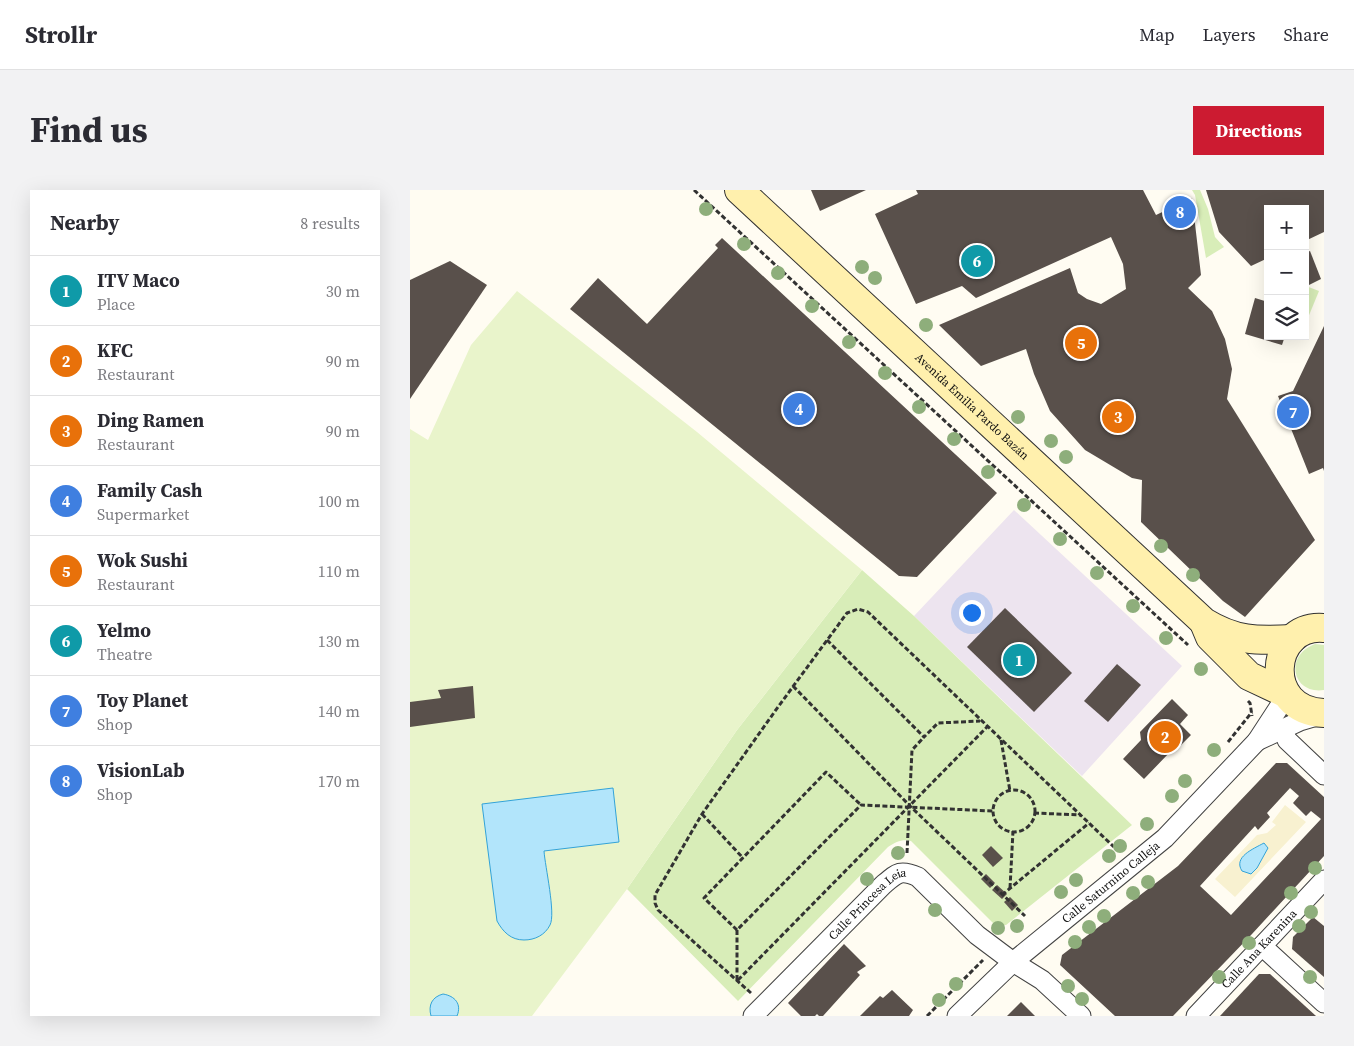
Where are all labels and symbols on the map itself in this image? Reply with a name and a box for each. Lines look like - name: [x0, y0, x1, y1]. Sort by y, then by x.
- pin: 8: [1164, 193, 1196, 231]
- pin: 6: [961, 242, 993, 280]
- pin: 5: [1065, 324, 1097, 362]
- street label: Avenida Emilia Pardo Bazán: [912, 349, 1032, 463]
- pin: 4: [783, 390, 815, 428]
- pin: 7: [1277, 393, 1309, 431]
- pin: 3: [1102, 398, 1134, 436]
- your location: [959, 600, 985, 626]
- pin: 1: [1003, 641, 1035, 679]
- pin: 2: [1149, 718, 1181, 756]
- street label: Calle Saturnino Calleja: [1058, 837, 1164, 927]
- street label: Calle Princesa Leia: [825, 865, 907, 943]
- street label: Calle Ana Karenina: [1218, 905, 1301, 992]

